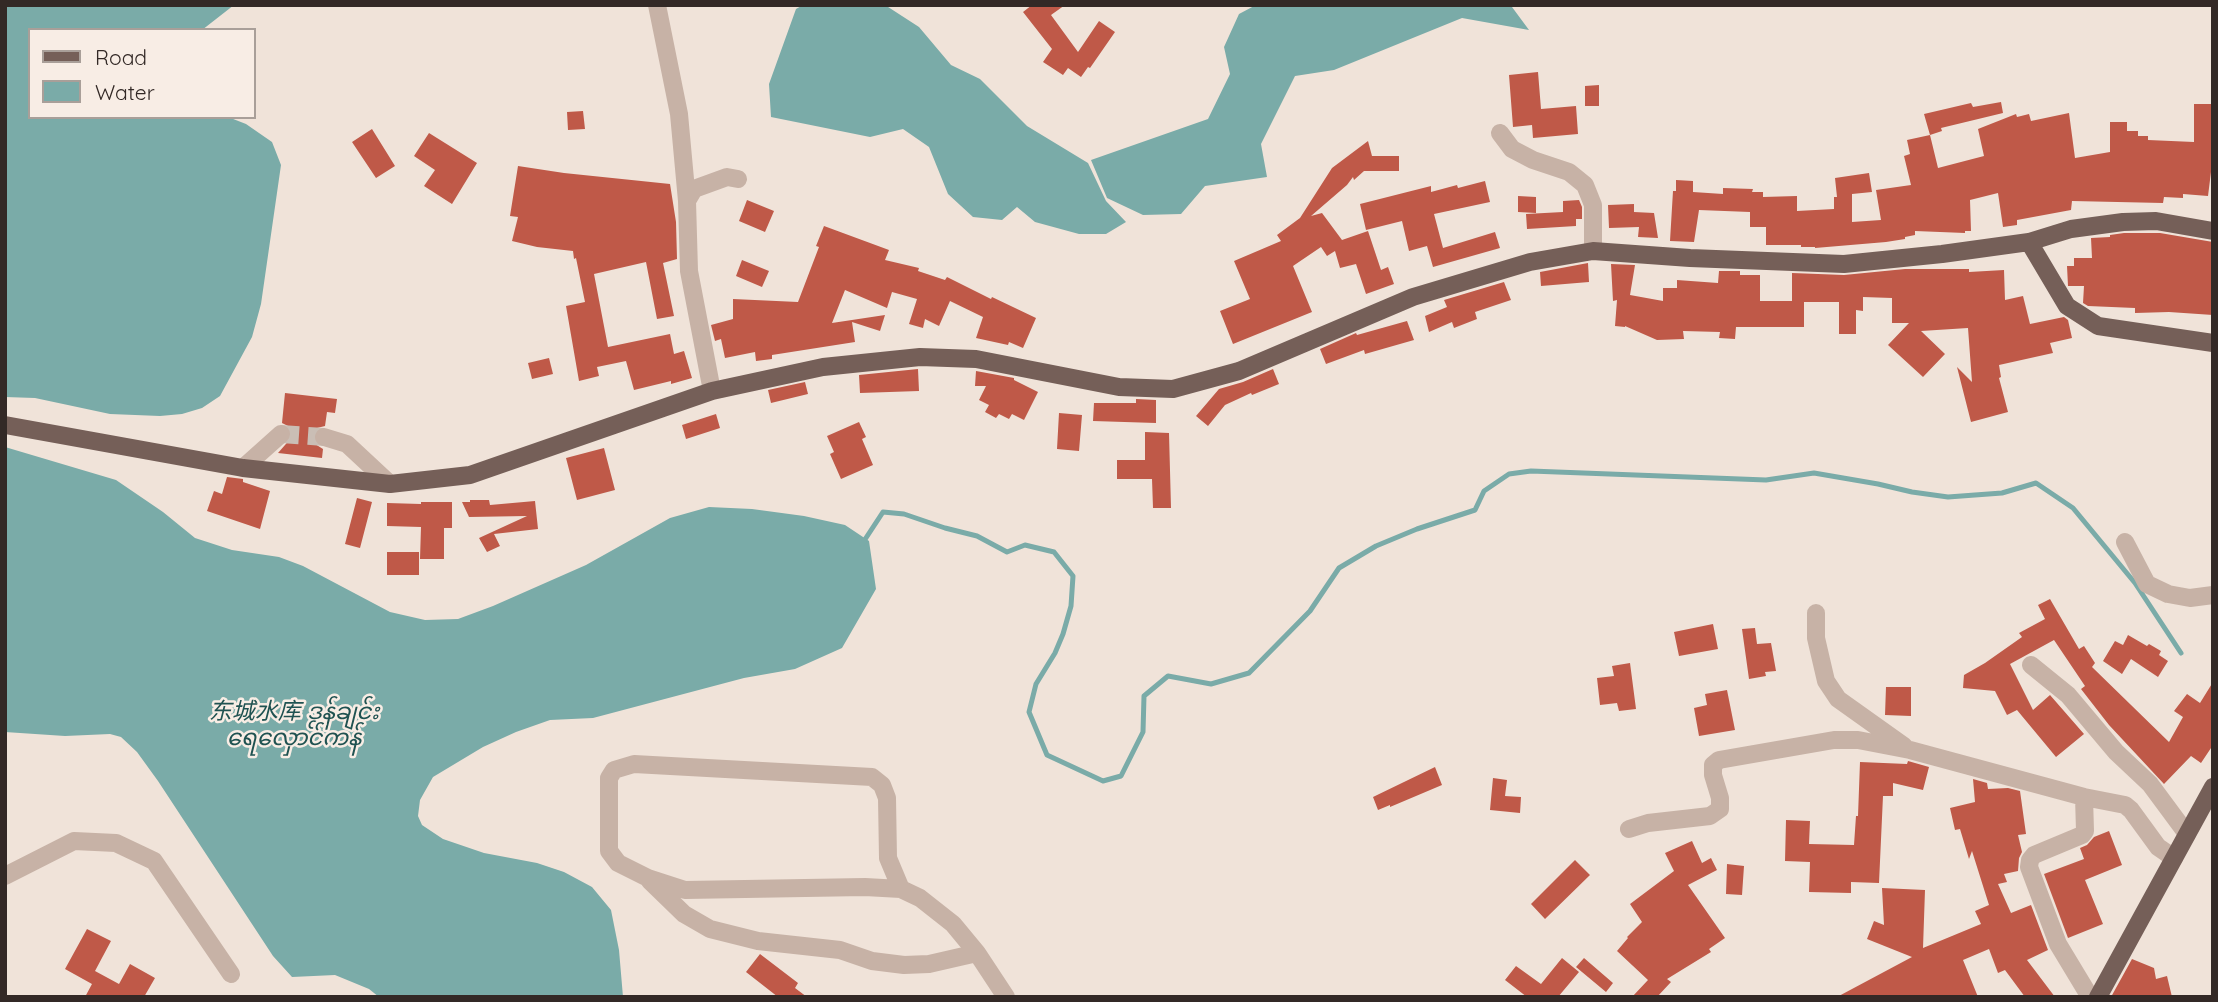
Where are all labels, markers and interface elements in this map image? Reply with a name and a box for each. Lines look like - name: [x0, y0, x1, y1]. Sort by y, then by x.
- legend: [28, 28, 256, 119]
- text: Road: [95, 44, 147, 70]
- text: Water: [95, 79, 155, 105]
- water label: 东城水库 ဒွန်ချင်း ရေလှောင်ကန်: [209, 698, 379, 752]

